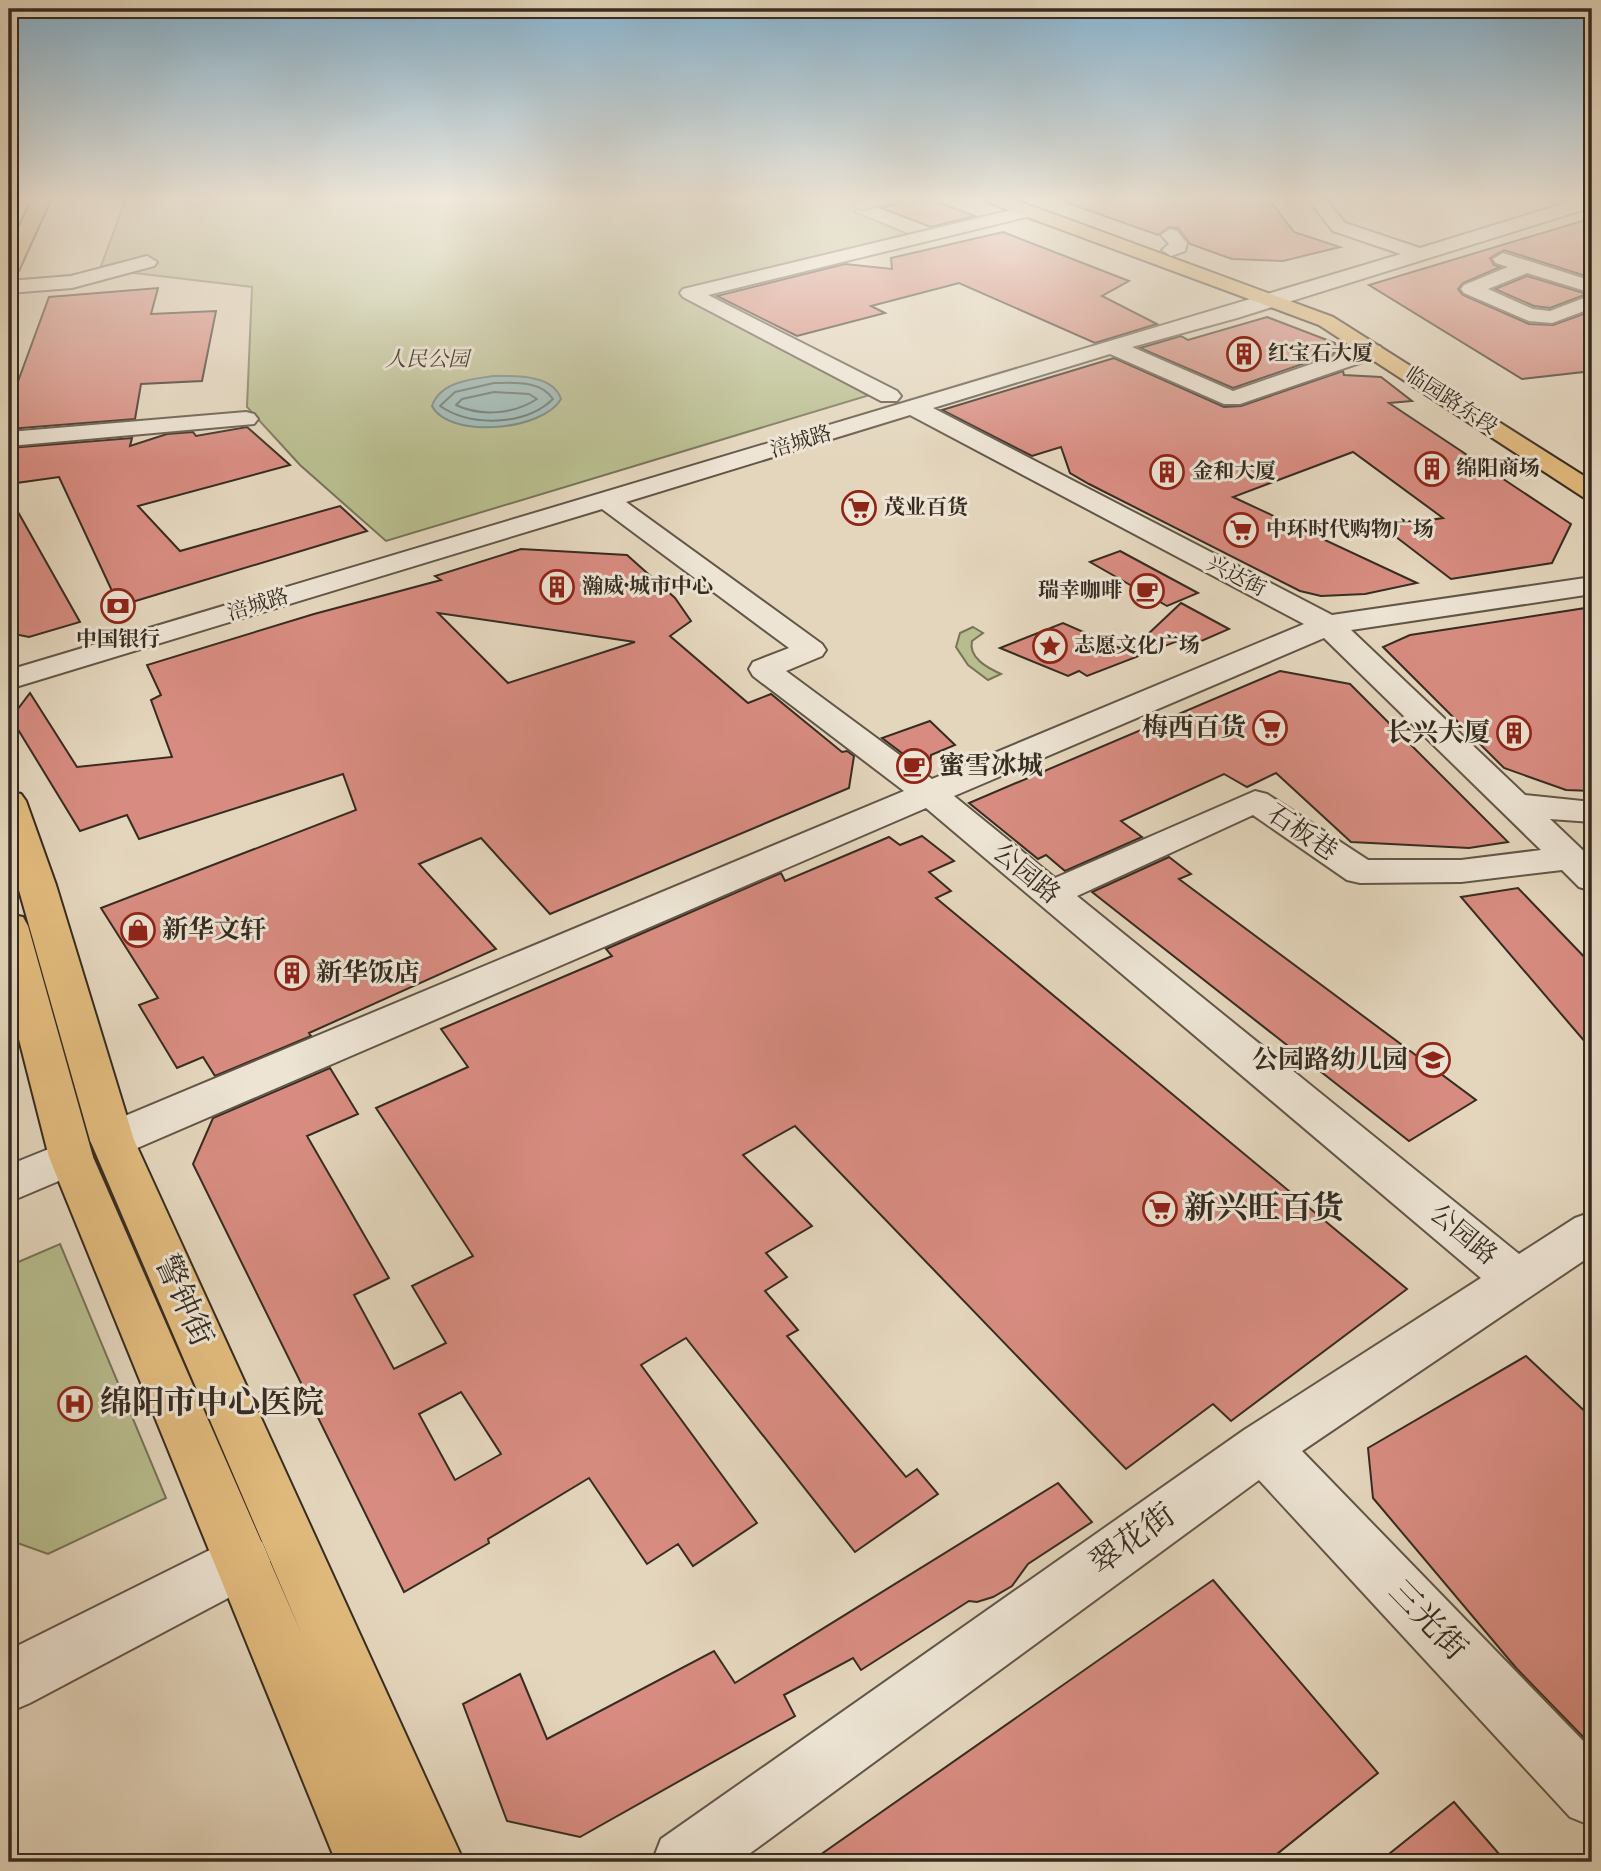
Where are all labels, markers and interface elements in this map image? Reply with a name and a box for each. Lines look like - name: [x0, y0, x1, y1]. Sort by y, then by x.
- building icon: 红宝石大厦: [1225, 335, 1263, 373]
- place label: 红宝石大厦: [1268, 341, 1373, 367]
- park label: 人民公园: [385, 347, 472, 373]
- street label: 临园路东段: [1400, 362, 1502, 440]
- street label: 涪城路: [767, 420, 835, 464]
- building icon: 绵阳商场: [1413, 450, 1451, 488]
- building icon: 金和大厦: [1148, 453, 1186, 491]
- place label: 绵阳商场: [1456, 456, 1540, 482]
- place label: 金和大厦: [1192, 459, 1276, 485]
- supermarket icon: 茂业百货: [840, 489, 878, 527]
- place label: 茂业百货: [884, 495, 968, 521]
- supermarket icon: 中环时代购物广场: [1222, 511, 1260, 549]
- place label: 中环时代购物广场: [1266, 517, 1434, 543]
- street label: 兴达街: [1202, 551, 1270, 603]
- building icon: 瀚威·城市中心: [538, 568, 576, 606]
- cafe icon: 瑞幸咖啡: [1128, 572, 1166, 610]
- place label: 瀚威·城市中心: [582, 574, 713, 600]
- place label: 瑞幸咖啡: [1038, 578, 1122, 604]
- street label: 涪城路: [224, 583, 292, 627]
- bank icon: 中国银行: [99, 587, 137, 625]
- place label: 中国银行: [76, 627, 160, 653]
- place icon: 志愿文化广场: [1031, 627, 1069, 665]
- place label: 志愿文化广场: [1074, 633, 1200, 659]
- supermarket icon: 梅西百货: [1251, 709, 1289, 747]
- place label: 梅西百货: [1142, 712, 1246, 745]
- building icon: 长兴大厦: [1495, 714, 1533, 752]
- place label: 长兴大厦: [1386, 717, 1490, 750]
- cafe icon: 蜜雪冰城: [895, 747, 933, 785]
- place label: 蜜雪冰城: [939, 750, 1043, 783]
- street label: 石板巷: [1260, 798, 1344, 868]
- street label: 公园路: [986, 836, 1066, 912]
- shop icon: 新华文轩: [119, 911, 157, 949]
- place label: 新华文轩: [162, 914, 266, 947]
- building icon: 新华饭店: [273, 954, 311, 992]
- place label: 新华饭店: [316, 957, 420, 990]
- school or university icon: 公园路幼儿园: [1414, 1041, 1452, 1079]
- place label: 公园路幼儿园: [1252, 1044, 1408, 1077]
- place label: 新兴旺百货: [1184, 1189, 1344, 1229]
- supermarket icon: 新兴旺百货: [1141, 1190, 1179, 1228]
- street label: 公园路: [1423, 1197, 1503, 1273]
- street label: 警钟街: [145, 1249, 221, 1353]
- place label: 绵阳市中心医院: [100, 1384, 324, 1424]
- hospital icon: 绵阳市中心医院: [56, 1385, 94, 1423]
- street label: 翠花街: [1082, 1496, 1184, 1584]
- street label: 三光街: [1379, 1573, 1475, 1669]

